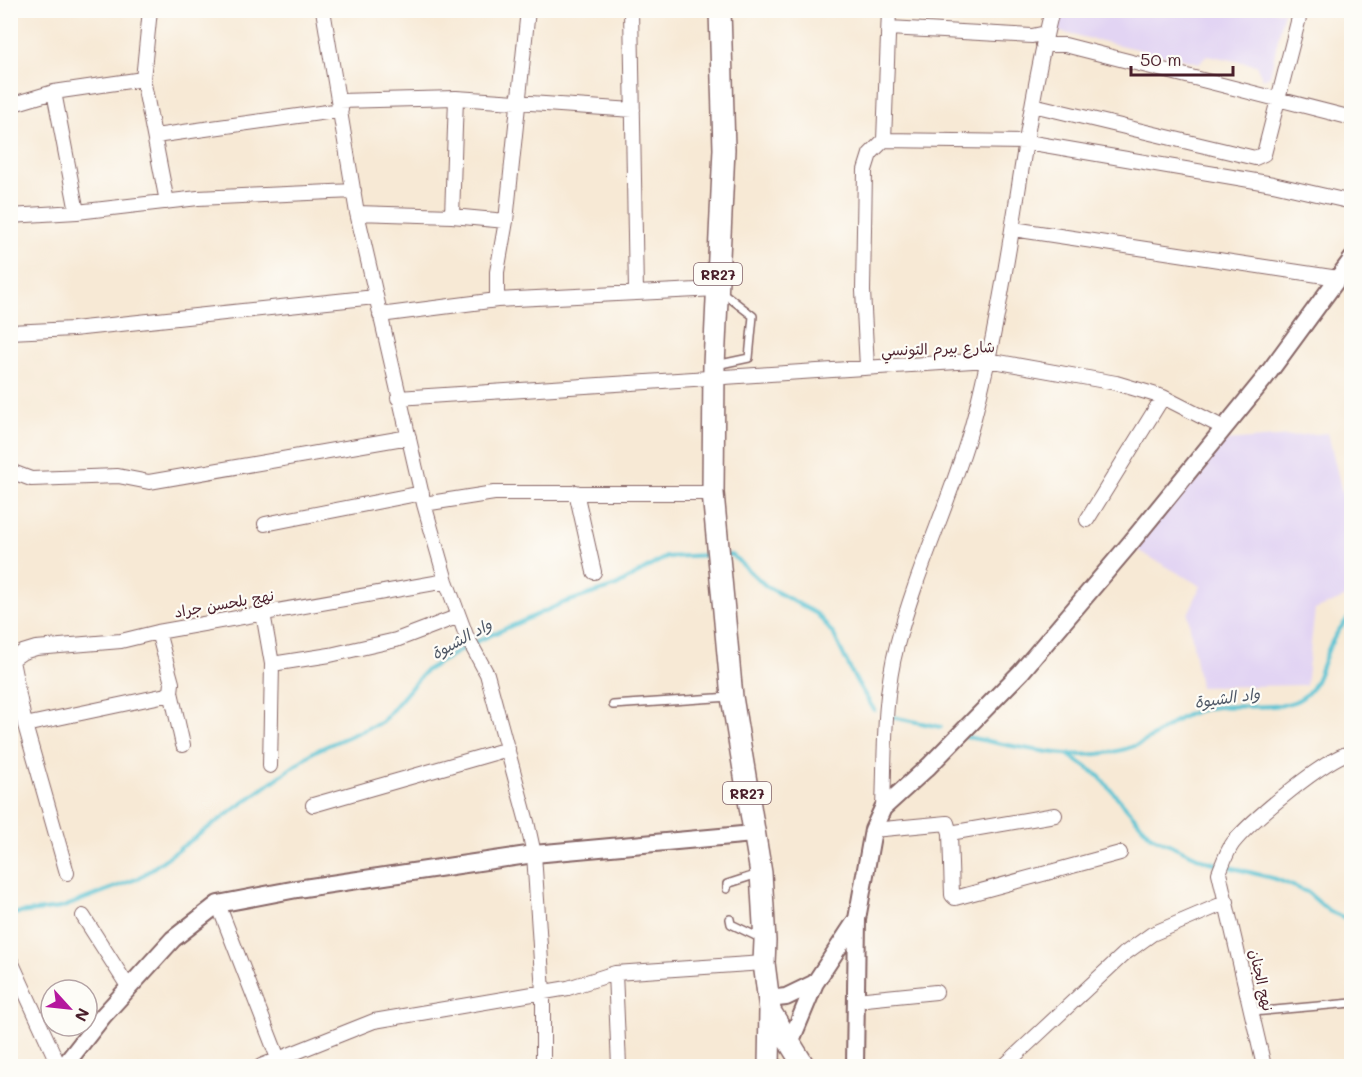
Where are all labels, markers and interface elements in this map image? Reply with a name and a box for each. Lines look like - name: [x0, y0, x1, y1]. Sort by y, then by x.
- scale bar: [1131, 39, 1233, 77]
- text: 50 m: [1140, 47, 1182, 71]
- road number: RR27: [694, 263, 742, 285]
- street label: شارع بيرم التونسي: [881, 336, 995, 364]
- street label: نهج بلحسن جراد: [173, 584, 276, 623]
- water label: واد الشيوة: [427, 613, 496, 664]
- water label: واد الشيوة: [1193, 682, 1262, 713]
- road number: RR27: [723, 782, 771, 804]
- street label: نهج الجنان: [1244, 947, 1279, 1013]
- north arrow: [39, 978, 99, 1038]
- text: N: [71, 1005, 95, 1025]

